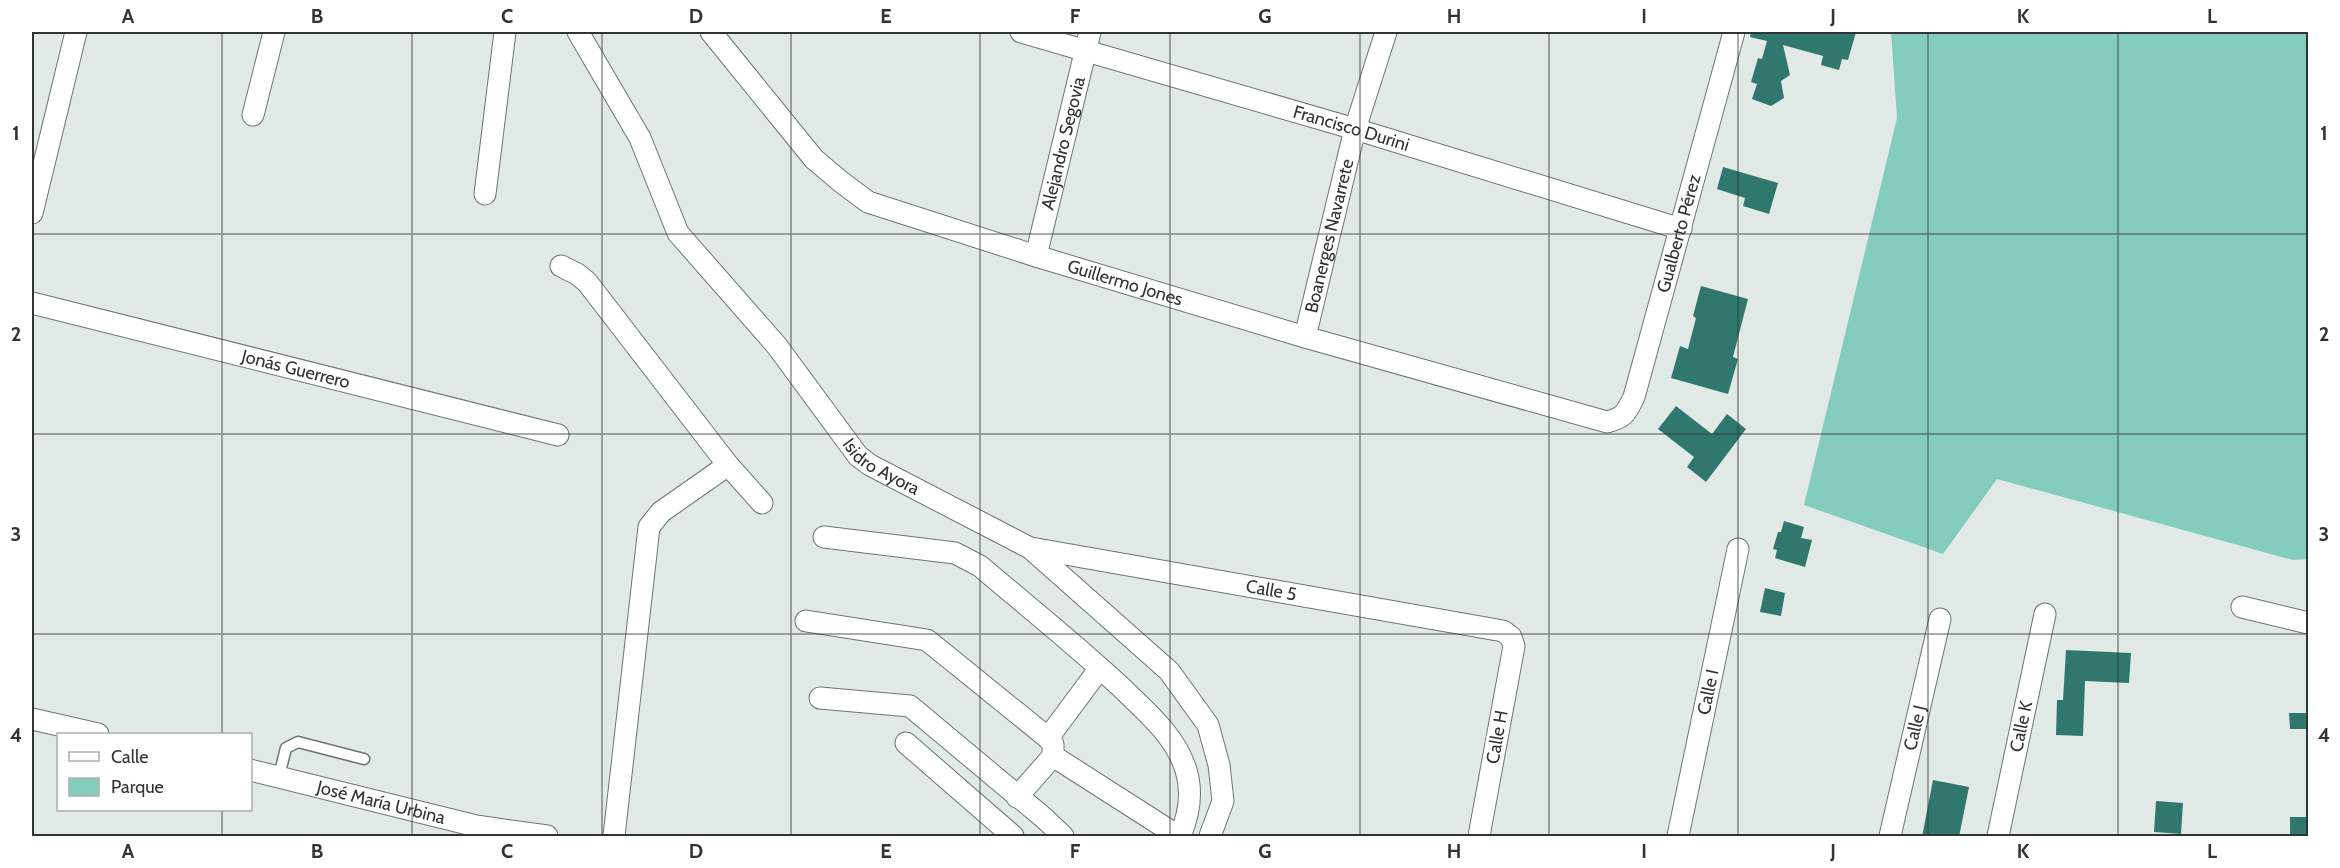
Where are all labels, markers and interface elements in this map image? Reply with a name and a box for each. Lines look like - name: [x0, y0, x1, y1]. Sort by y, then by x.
- text: A: [122, 4, 135, 28]
- text: B: [311, 4, 323, 28]
- text: C: [501, 4, 513, 28]
- text: D: [689, 4, 703, 28]
- text: E: [880, 4, 892, 28]
- text: F: [1070, 4, 1081, 28]
- text: G: [1258, 4, 1272, 28]
- text: H: [1447, 4, 1461, 28]
- text: I: [1641, 4, 1647, 28]
- text: J: [1829, 4, 1836, 28]
- text: K: [2017, 4, 2030, 28]
- text: L: [2207, 4, 2217, 28]
- street label: Alejandro Segovia: [1037, 74, 1090, 212]
- street label: Francisco Durini: [1291, 101, 1412, 156]
- text: 1: [12, 121, 20, 145]
- text: 1: [2320, 121, 2328, 145]
- street label: Boanerges Navarrete: [1300, 157, 1358, 315]
- street label: Gualberto Pérez: [1652, 171, 1706, 295]
- street label: Guillermo Jones: [1065, 255, 1185, 311]
- text: 2: [11, 322, 21, 346]
- text: 2: [2319, 322, 2329, 346]
- street label: Jonás Guerrero: [238, 345, 352, 393]
- street label: Isidro Ayora: [838, 434, 924, 500]
- text: 3: [11, 522, 21, 546]
- text: 3: [2319, 522, 2329, 546]
- street label: Calle 5: [1244, 575, 1298, 606]
- street label: Calle I: [1693, 667, 1724, 717]
- street label: Calle K: [2005, 698, 2037, 754]
- street label: Calle J: [1899, 703, 1931, 753]
- street label: Calle H: [1481, 708, 1513, 766]
- text: 4: [10, 723, 22, 747]
- text: 4: [2318, 723, 2330, 747]
- legend: [57, 733, 252, 811]
- text: Calle: [111, 746, 148, 768]
- text: Parque: [111, 776, 164, 798]
- street label: José María Urbina: [314, 776, 448, 829]
- text: A: [122, 839, 135, 863]
- text: B: [311, 839, 323, 863]
- text: C: [501, 839, 513, 863]
- text: D: [689, 839, 703, 863]
- text: E: [880, 839, 892, 863]
- text: F: [1070, 839, 1081, 863]
- text: G: [1258, 839, 1272, 863]
- text: H: [1447, 839, 1461, 863]
- text: I: [1641, 839, 1647, 863]
- text: J: [1829, 839, 1836, 863]
- text: K: [2017, 839, 2030, 863]
- text: L: [2207, 839, 2217, 863]

